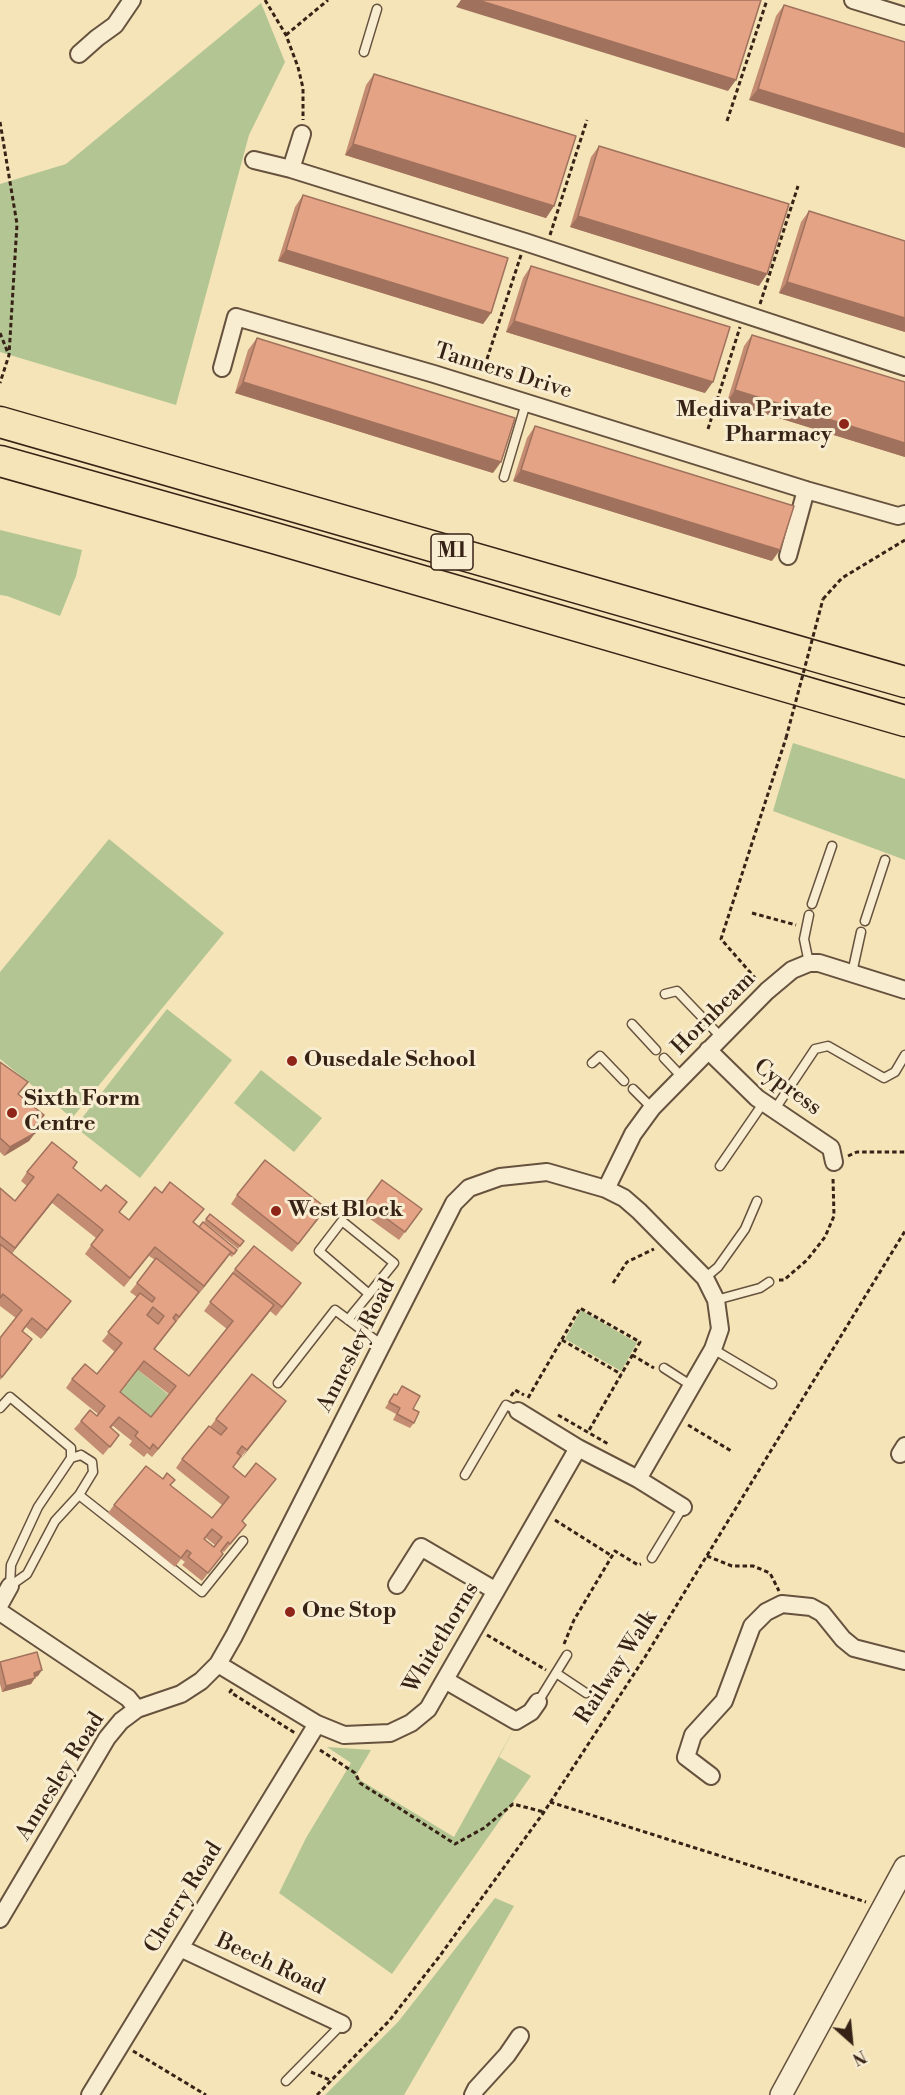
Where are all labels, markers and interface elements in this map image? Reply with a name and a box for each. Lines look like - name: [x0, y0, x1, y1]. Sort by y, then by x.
- street label: Tanners Drive: [431, 339, 575, 405]
- place label: Mediva Private Pharmacy: [676, 398, 832, 450]
- marker: Mediva Private Pharmacy: [837, 417, 851, 431]
- road number: M1: [431, 534, 473, 570]
- street label: Hornbeam: [667, 967, 761, 1061]
- place label: Ousedale School: [304, 1048, 476, 1074]
- marker: Ousedale School: [285, 1054, 299, 1068]
- street label: Cypress: [748, 1054, 826, 1122]
- place label: Sixth Form Centre: [24, 1087, 140, 1138]
- marker: Sixth Form Centre: [5, 1106, 19, 1120]
- place label: West Block: [288, 1198, 403, 1224]
- marker: West Block: [269, 1204, 283, 1218]
- street label: Annesley Road: [312, 1275, 402, 1417]
- street label: Whitethorns: [399, 1578, 485, 1698]
- place label: One Stop: [302, 1599, 397, 1625]
- marker: One Stop: [283, 1605, 297, 1619]
- street label: Railway Walk: [571, 1606, 663, 1730]
- street label: Annesley Road: [11, 1708, 111, 1846]
- street label: Cherry Road: [139, 1838, 229, 1958]
- street label: Beech Road: [211, 1928, 329, 2002]
- north arrow: [821, 2011, 881, 2071]
- text: N: [849, 2045, 869, 2069]

